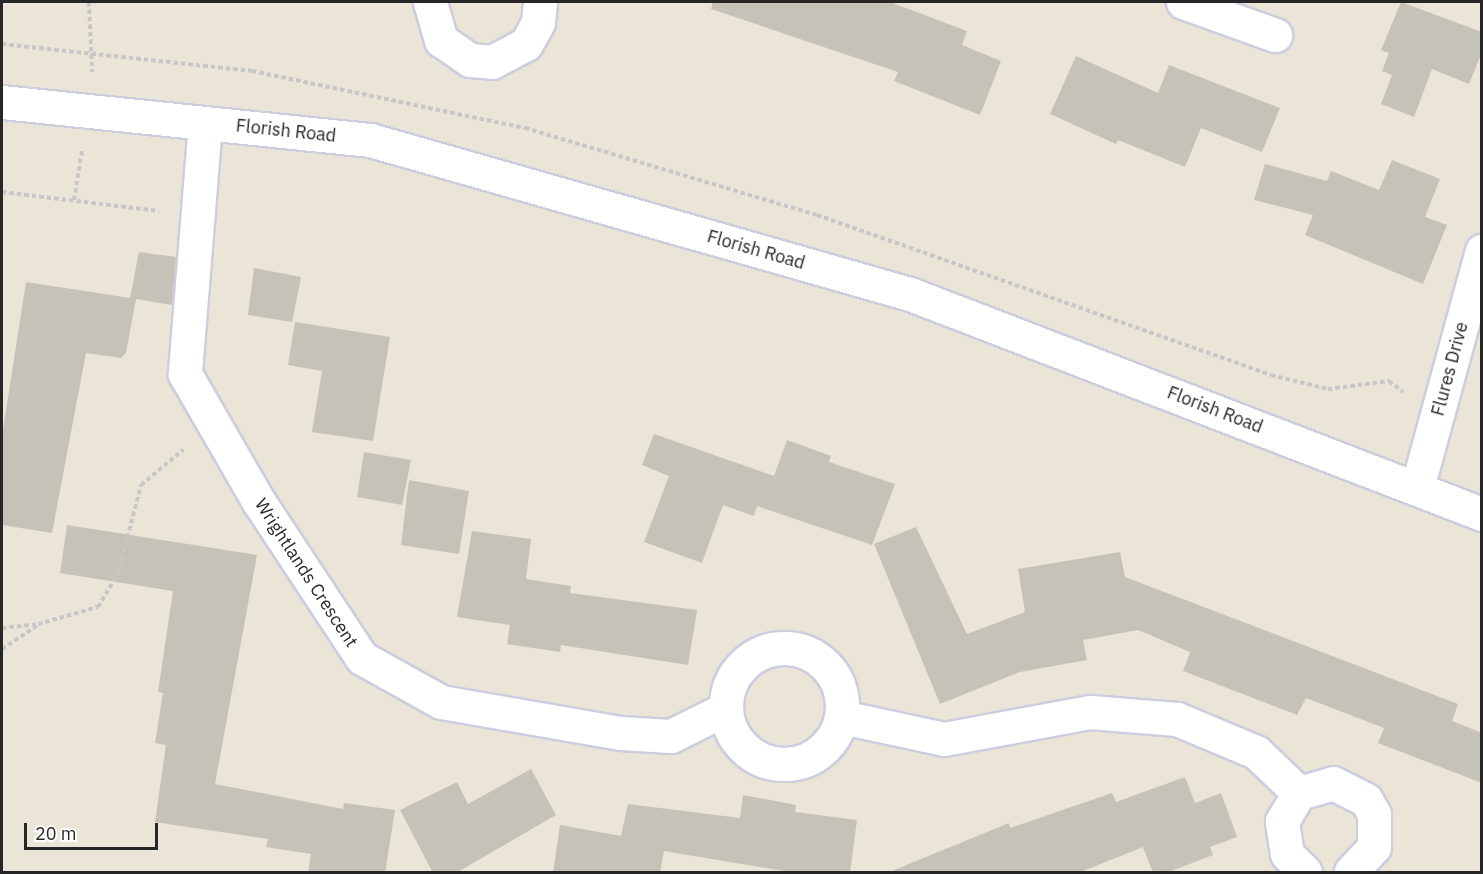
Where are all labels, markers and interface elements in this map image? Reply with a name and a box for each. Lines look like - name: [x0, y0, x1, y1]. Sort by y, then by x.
- street label: Florish Road: [235, 115, 337, 147]
- street label: Florish Road: [705, 226, 807, 274]
- street label: Flures Drive: [1427, 320, 1473, 418]
- street label: Florish Road: [1164, 382, 1266, 438]
- street label: Wrightlands Crescent: [250, 495, 362, 651]
- scale bar: [27, 811, 160, 849]
- text: 20 m: [35, 822, 77, 845]

